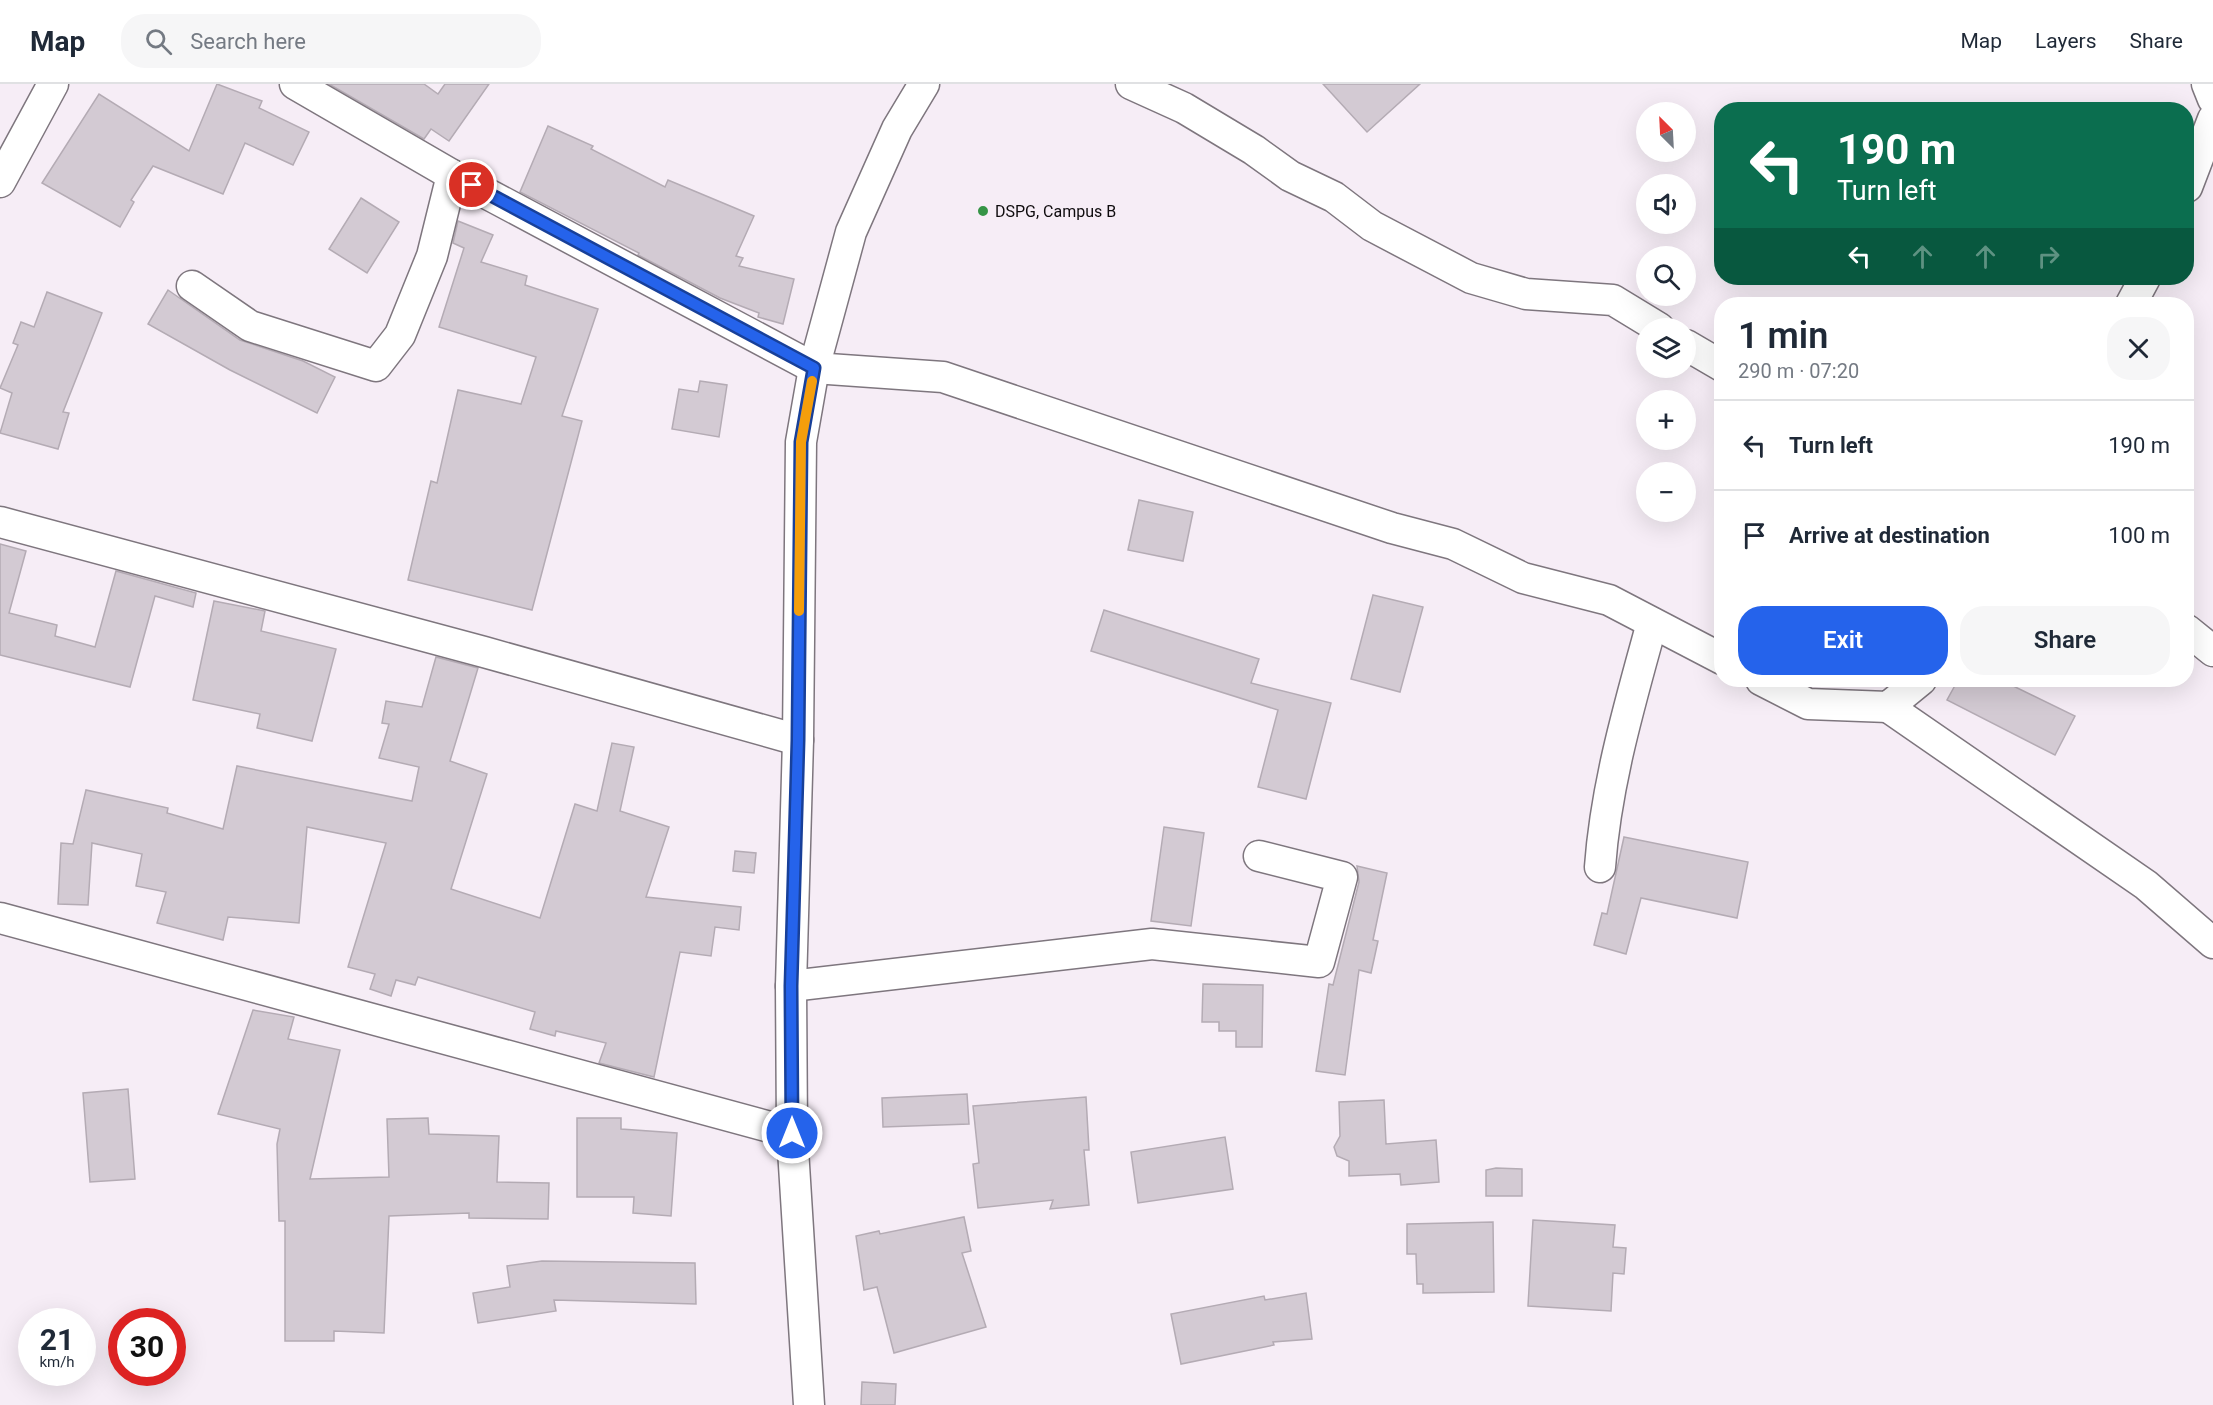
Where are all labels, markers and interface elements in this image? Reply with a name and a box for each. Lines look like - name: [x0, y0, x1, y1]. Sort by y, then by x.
- search box: [121, 14, 541, 68]
- text: Map: [30, 25, 85, 58]
- icon: search: [142, 25, 175, 58]
- text: Search here: [190, 29, 306, 54]
- text: Map: [1960, 29, 2002, 53]
- text: Layers: [2035, 29, 2096, 53]
- text: Share: [2129, 29, 2183, 53]
- north arrow: [1636, 102, 1696, 162]
- map controls: [1636, 102, 1696, 522]
- text: 190 m: [1837, 125, 1956, 174]
- icon: left: [1738, 126, 1816, 204]
- pin: [446, 159, 497, 210]
- icon: arrive: [455, 168, 488, 201]
- button: sound: [1636, 174, 1696, 234]
- text: Turn left: [1837, 175, 1937, 207]
- place label: DSPG, Campus B: [995, 202, 1116, 221]
- marker: DSPG, Campus B: [976, 204, 990, 218]
- icon: left: [1843, 240, 1876, 273]
- icon: ahead: [1906, 240, 1939, 273]
- icon: ahead: [1969, 240, 2002, 273]
- icon: right: [2032, 240, 2065, 273]
- button: search: [1636, 246, 1696, 306]
- text: 1 min: [1738, 315, 1828, 357]
- button: close: [2107, 317, 2170, 380]
- button: layers: [1636, 318, 1696, 378]
- text: 290 m · 07:20: [1738, 359, 1859, 383]
- button: +: [1636, 390, 1696, 450]
- icon: left: [1738, 429, 1771, 462]
- text: Turn left: [1789, 433, 1873, 458]
- text: 190 m: [2108, 433, 2170, 458]
- button: −: [1636, 462, 1696, 522]
- icon: arrive: [1738, 519, 1771, 552]
- text: Arrive at destination: [1789, 523, 1990, 548]
- text: 100 m: [2108, 523, 2170, 548]
- button: Exit: [1738, 606, 1948, 675]
- button: Share: [1960, 606, 2170, 675]
- position arrow: [760, 1101, 824, 1165]
- speed limit sign: 30: [108, 1308, 186, 1386]
- text: 21: [40, 1322, 74, 1357]
- text: km/h: [39, 1353, 75, 1371]

